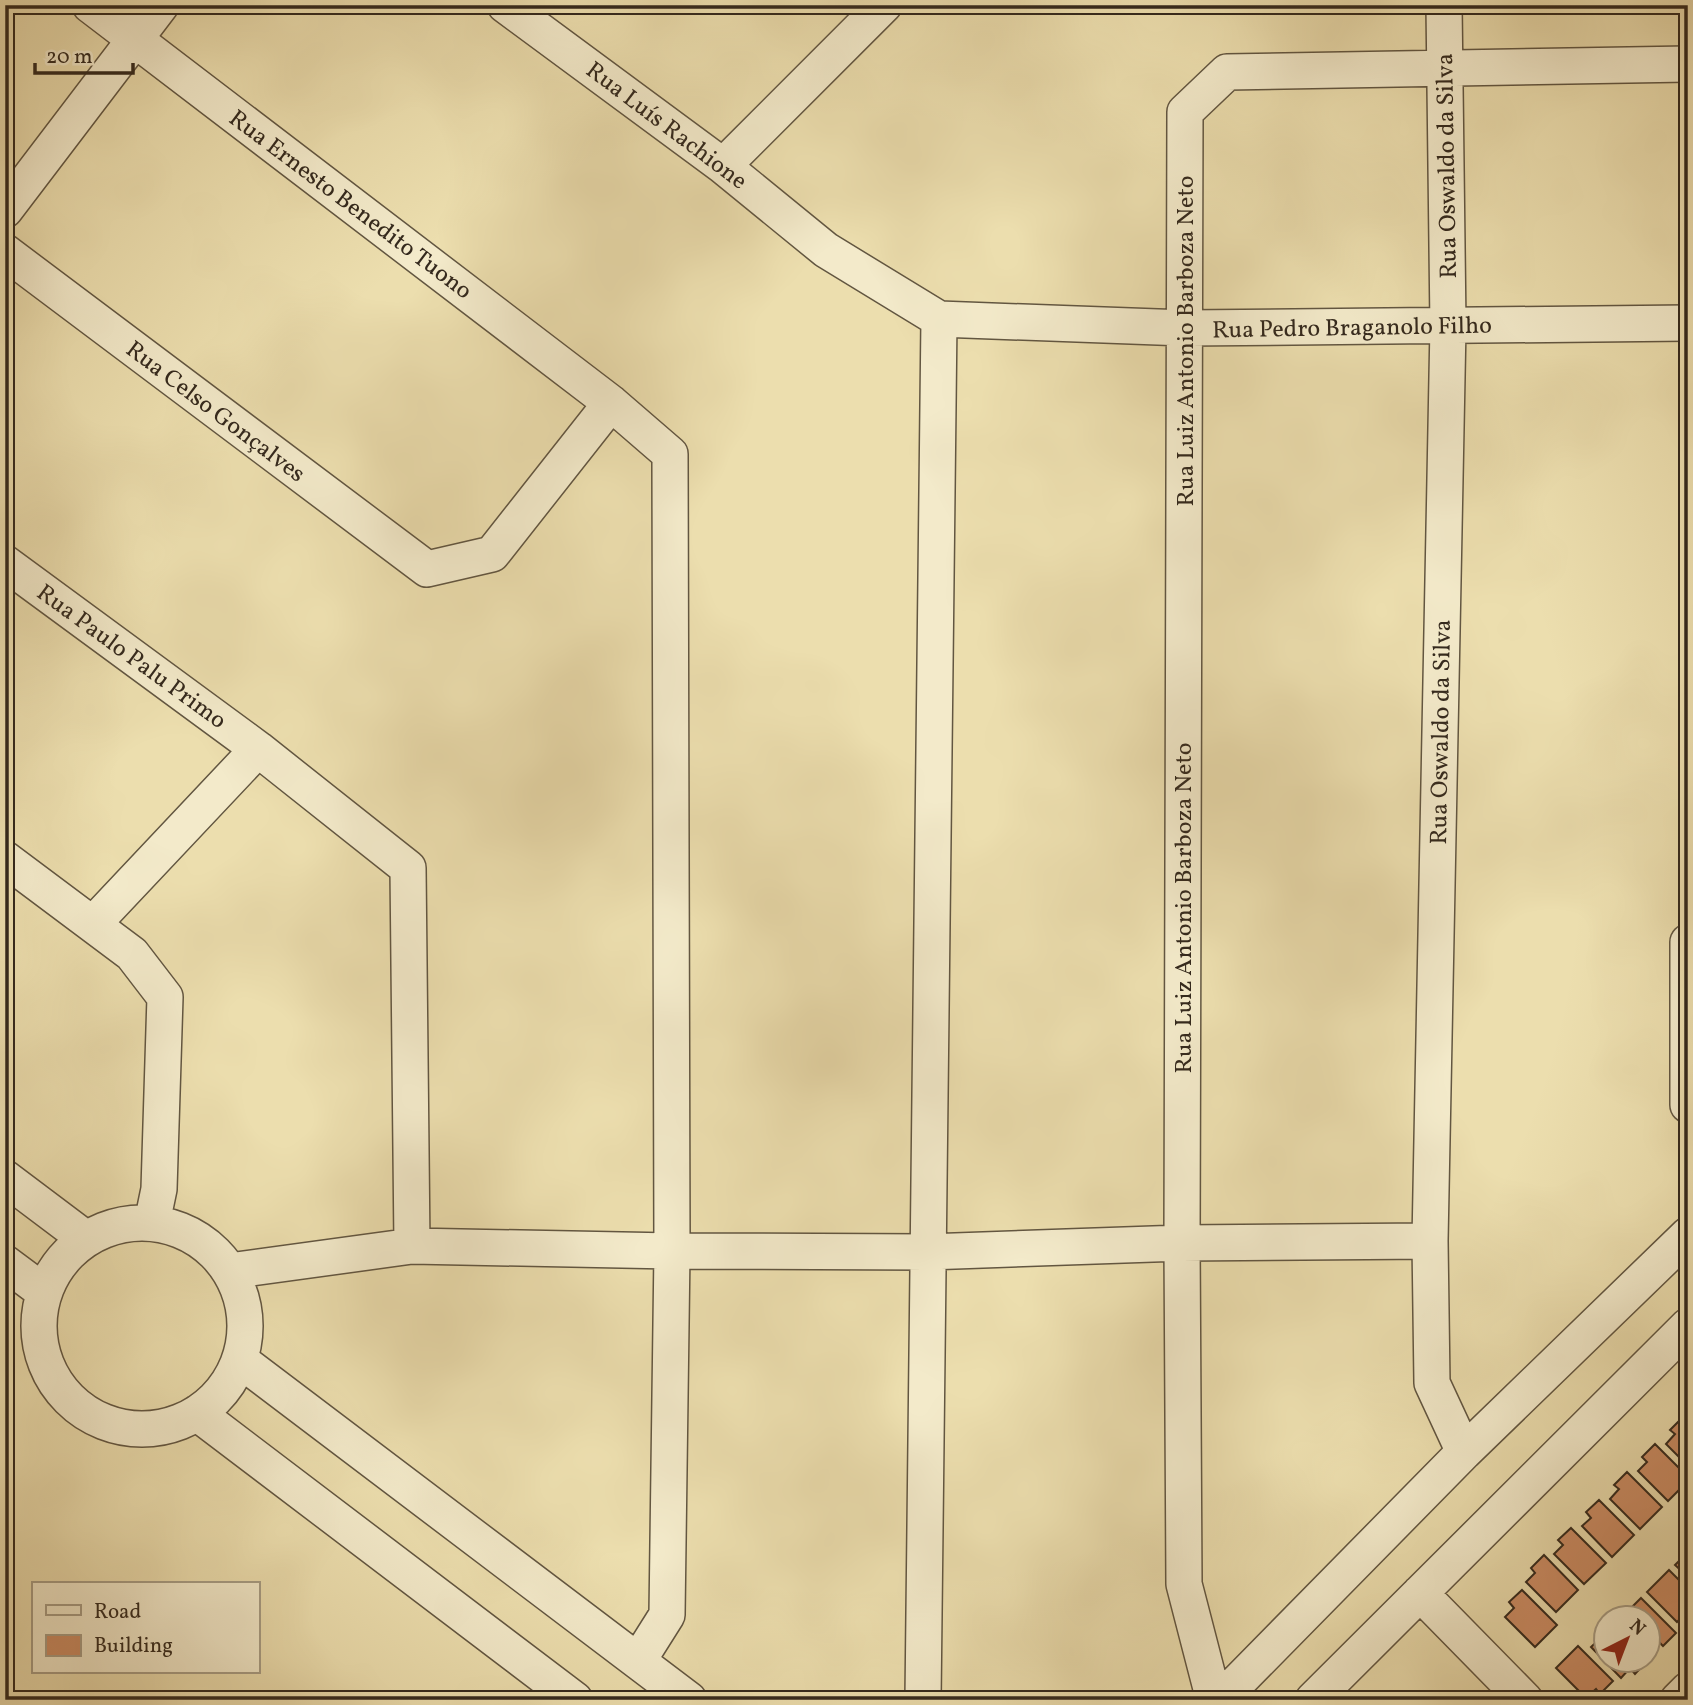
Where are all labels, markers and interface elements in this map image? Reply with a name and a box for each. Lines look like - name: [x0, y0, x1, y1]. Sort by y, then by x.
- scale bar: [35, 32, 133, 76]
- text: 20 m: [46, 43, 92, 72]
- street label: Rua Oswaldo da Silva: [1429, 53, 1467, 279]
- street label: Rua Luís Rachione: [578, 54, 754, 199]
- street label: Rua Ernesto Benedito Tuono: [221, 103, 479, 309]
- street label: Rua Luiz Antonio Barboza Neto: [1170, 176, 1204, 506]
- street label: Rua Pedro Braganolo Filho: [1212, 310, 1492, 348]
- street label: Rua Celso Gonçalves: [118, 334, 312, 492]
- street label: Rua Paulo Palu Primo: [29, 577, 233, 738]
- street label: Rua Oswaldo da Silva: [1423, 619, 1461, 845]
- street label: Rua Luiz Antonio Barboza Neto: [1168, 743, 1202, 1073]
- legend: [32, 1582, 259, 1674]
- text: Road: [94, 1598, 141, 1627]
- north arrow: [1592, 1604, 1662, 1674]
- text: N: [1623, 1614, 1651, 1642]
- text: Building: [94, 1632, 173, 1661]

